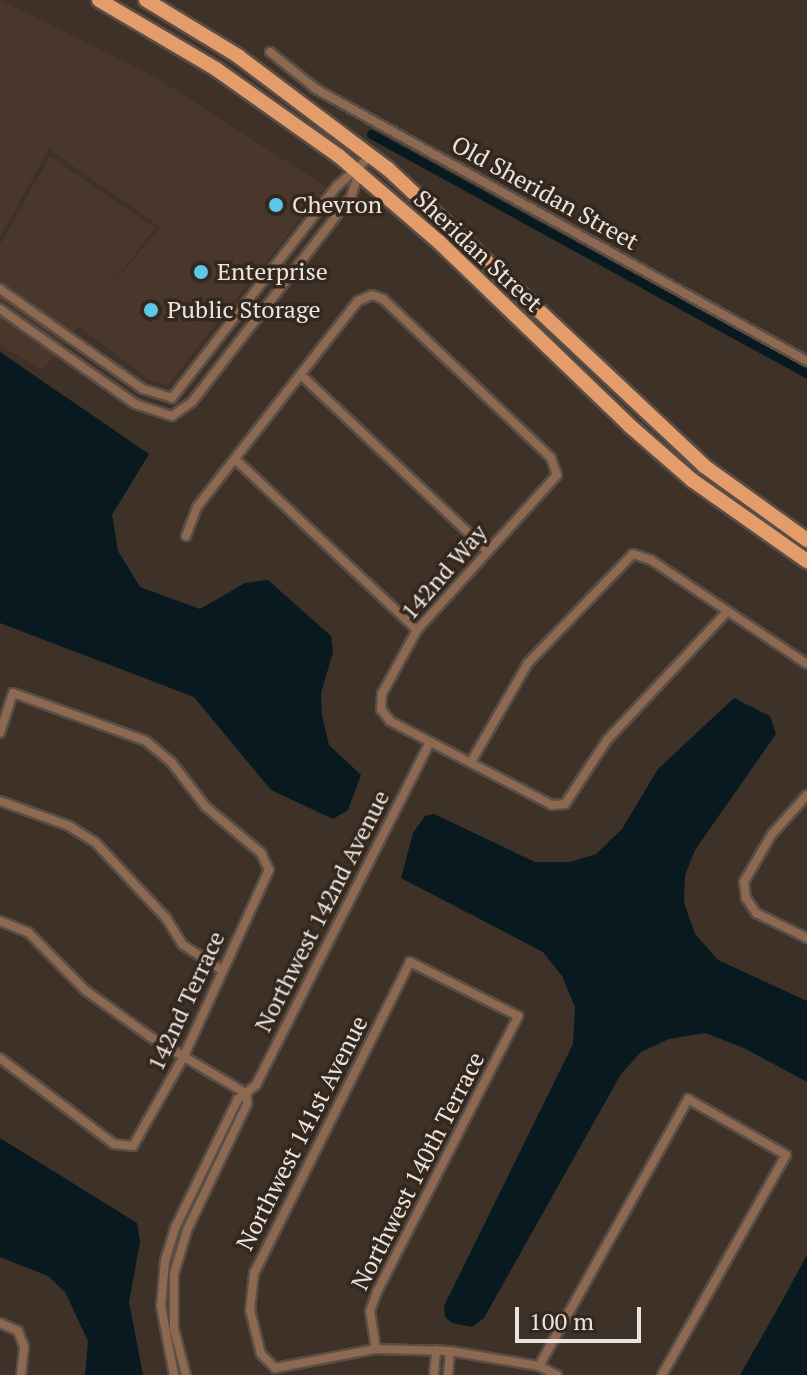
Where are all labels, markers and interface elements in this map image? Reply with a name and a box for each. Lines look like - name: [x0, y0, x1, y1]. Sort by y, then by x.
- street label: Old Sheridan Street: [447, 130, 643, 256]
- street label: Sheridan Street: [408, 184, 548, 318]
- place label: Chevron: [292, 191, 382, 219]
- marker: Chevron: [267, 196, 285, 214]
- place label: Enterprise: [217, 258, 328, 286]
- marker: Enterprise: [192, 263, 210, 281]
- place label: Public Storage: [167, 296, 321, 324]
- marker: Public Storage: [142, 301, 160, 319]
- street label: 142nd Way: [395, 518, 493, 626]
- street label: Northwest 142nd Avenue: [248, 785, 396, 1037]
- street label: 142nd Terrace: [141, 927, 231, 1075]
- street label: Northwest 141st Avenue: [230, 1011, 374, 1255]
- street label: Northwest 140th Terrace: [345, 1047, 491, 1295]
- scale bar: [519, 1291, 645, 1341]
- text: 100 m: [529, 1305, 594, 1337]

